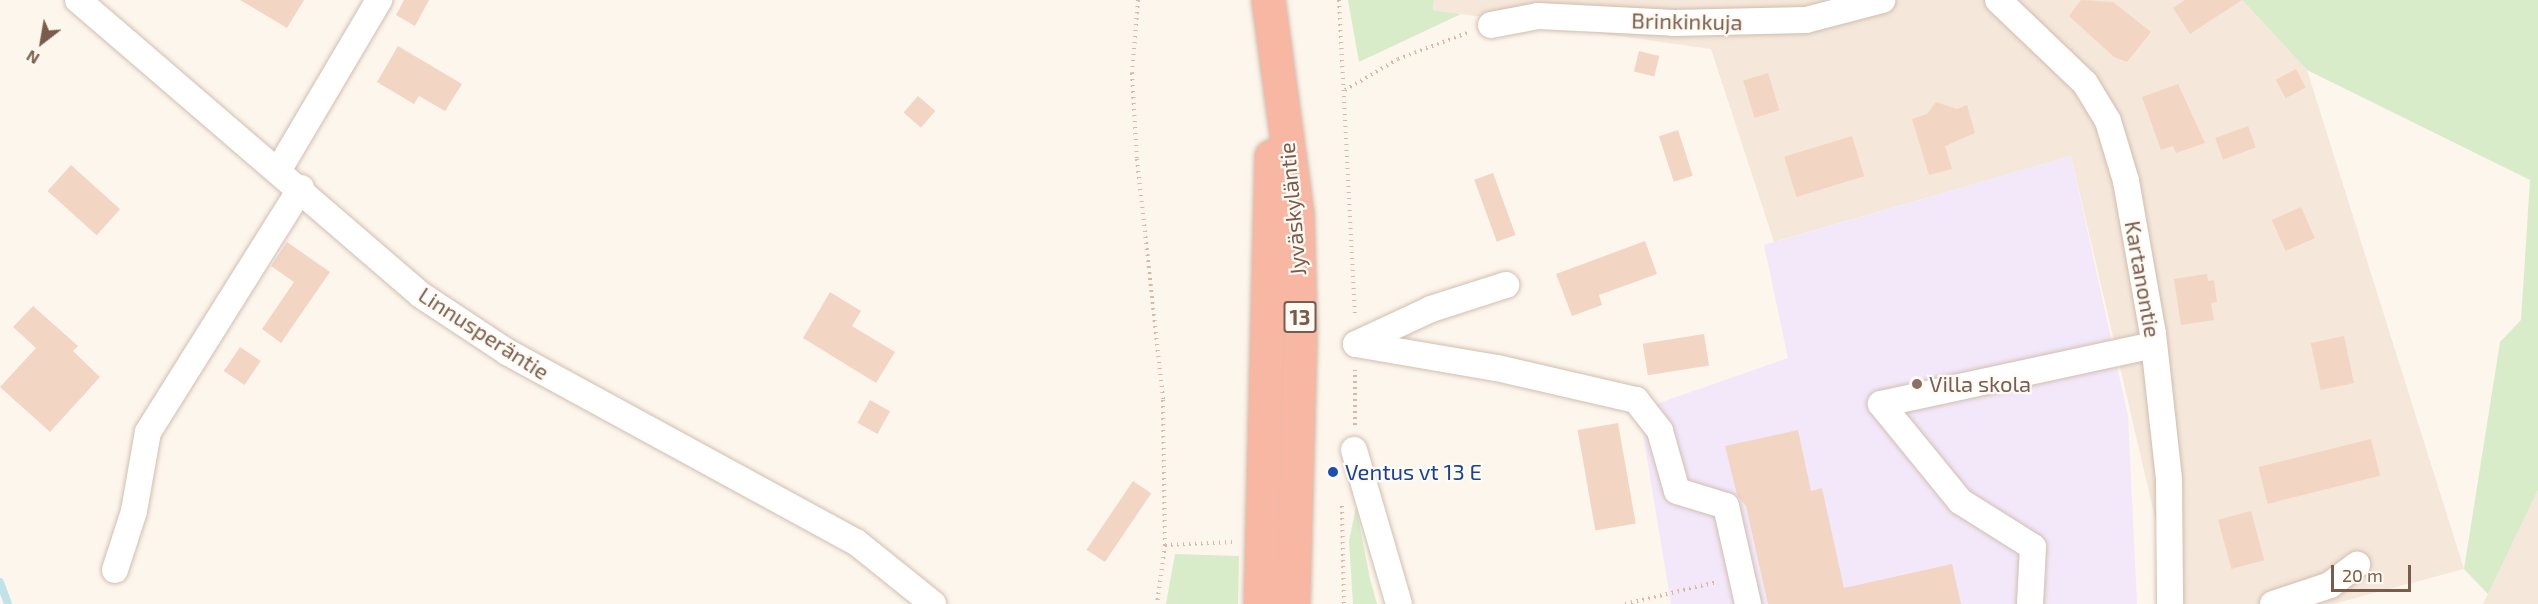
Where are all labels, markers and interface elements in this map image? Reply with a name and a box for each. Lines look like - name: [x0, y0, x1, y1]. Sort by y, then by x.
- street label: Brinkinkuja: [1631, 7, 1743, 35]
- north arrow: [12, 12, 72, 72]
- text: N: [23, 47, 42, 69]
- street label: Jyväskyläntie: [1273, 141, 1311, 277]
- street label: Kartanontie: [2120, 219, 2166, 339]
- street label: Linnusperäntie: [414, 281, 554, 385]
- road number: 13: [1284, 299, 1316, 335]
- place label: Villa skola: [1929, 371, 2031, 397]
- marker: Villa skola: [1910, 377, 1924, 391]
- place label: Ventus vt 13 E: [1345, 459, 1482, 485]
- marker: Ventus vt 13 E: [1326, 465, 1340, 479]
- scale bar: [2334, 553, 2414, 591]
- text: 20 m: [2342, 564, 2383, 586]

